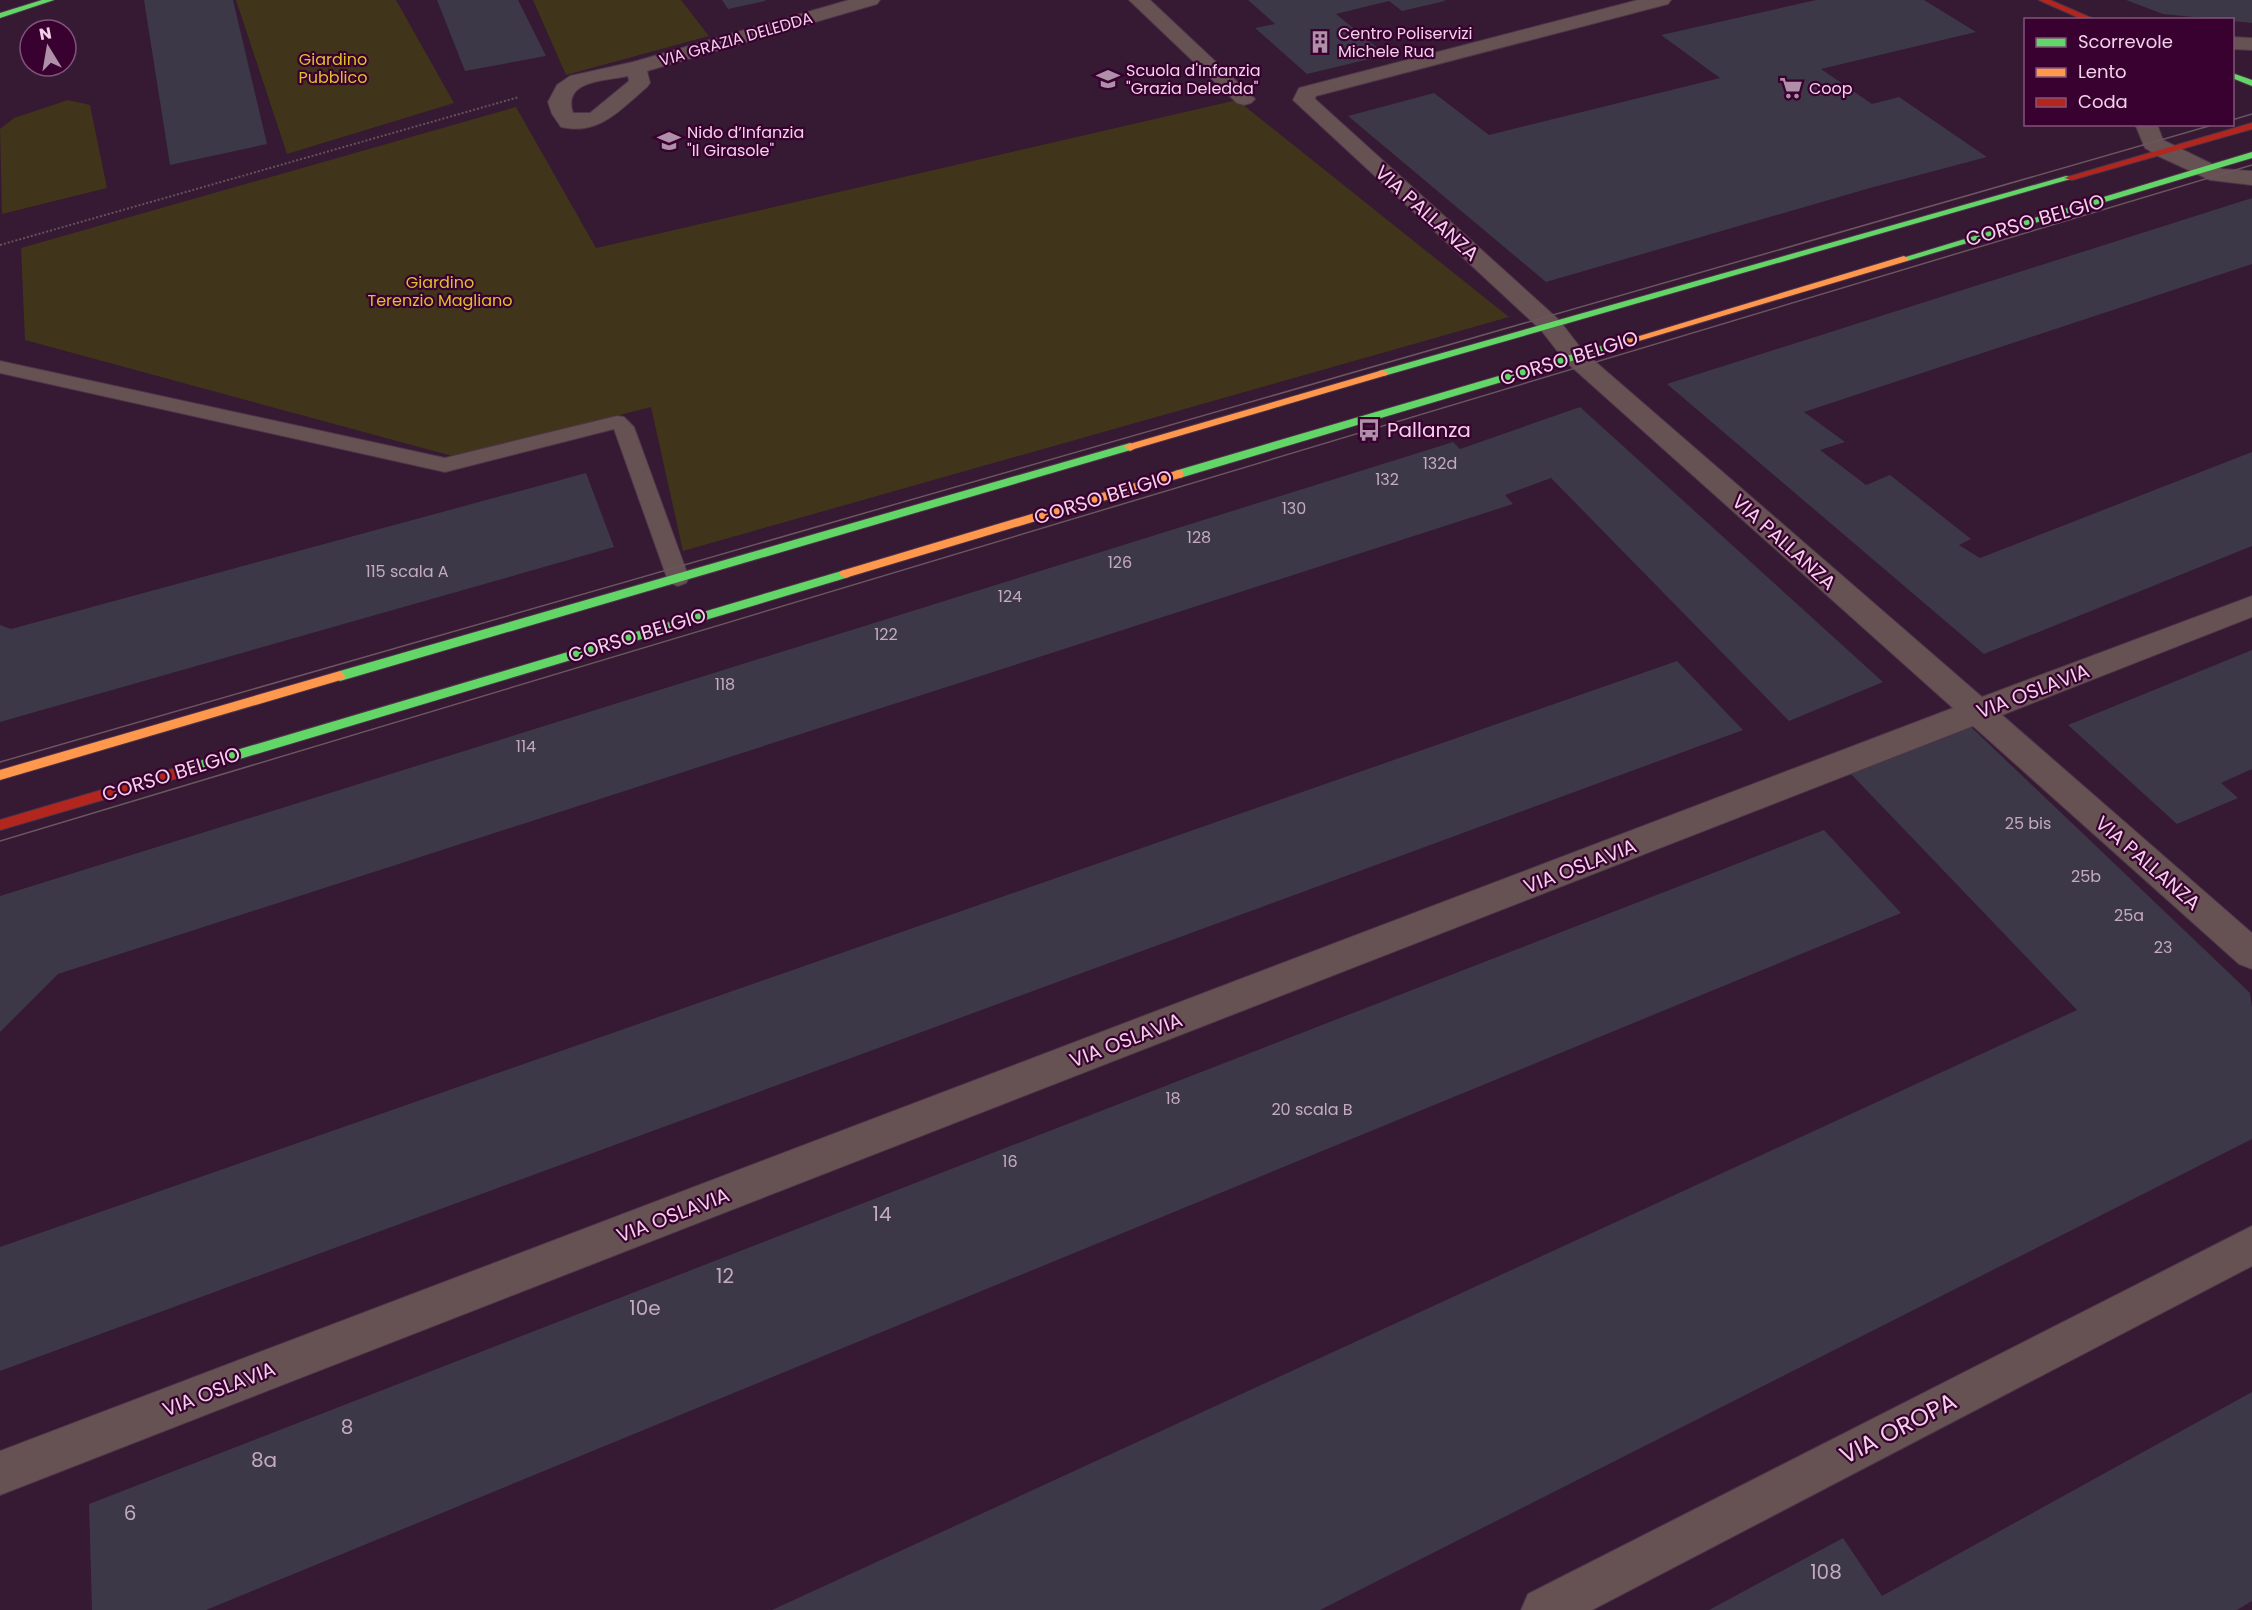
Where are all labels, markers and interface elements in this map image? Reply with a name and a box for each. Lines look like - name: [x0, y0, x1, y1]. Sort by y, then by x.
- street label: VIA GRAZIA DELEDDA: [657, 6, 816, 72]
- north arrow: [18, 18, 78, 78]
- legend: [2024, 18, 2234, 126]
- text: N: [37, 21, 53, 46]
- place label: Centro Poliservizi Michele Rua: [1338, 22, 1473, 63]
- building icon: Centro Poliservizi Michele Rua: [1307, 29, 1333, 55]
- text: Scorrevole: [2078, 29, 2173, 54]
- park label: Giardino Pubblico: [299, 48, 367, 89]
- place label: Scuola d'Infanzia "Grazia Deledda": [1126, 59, 1261, 100]
- text: Lento: [2078, 59, 2127, 84]
- school or university icon: Scuola d'Infanzia "Grazia Deledda": [1095, 66, 1121, 92]
- supermarket icon: Coop: [1778, 75, 1804, 101]
- place label: Coop: [1809, 77, 1853, 100]
- text: Coda: [2078, 89, 2128, 114]
- place label: Nido d’Infanzia "Il Girasole": [687, 121, 804, 162]
- school or university icon: Nido d’Infanzia "Il Girasole": [656, 128, 682, 154]
- street label: VIA PALLANZA: [1369, 159, 1485, 267]
- street label: CORSO BELGIO: [1962, 187, 2108, 253]
- park label: Giardino Terenzio Magliano: [367, 271, 513, 312]
- street label: CORSO BELGIO: [1496, 324, 1642, 392]
- place label: Pallanza: [1387, 416, 1471, 444]
- bus stop icon: Pallanza: [1356, 417, 1382, 443]
- house number: 132d: [1423, 452, 1457, 475]
- street label: CORSO BELGIO: [1030, 463, 1176, 531]
- house number: 132: [1375, 468, 1399, 491]
- street label: VIA PALLANZA: [1726, 488, 1842, 596]
- house number: 130: [1282, 497, 1306, 520]
- house number: 128: [1187, 526, 1211, 549]
- house number: 126: [1108, 551, 1132, 574]
- house number: 115 scala A: [365, 560, 449, 583]
- house number: 124: [998, 585, 1022, 608]
- street label: CORSO BELGIO: [564, 601, 710, 669]
- house number: 122: [874, 623, 898, 646]
- street label: VIA OSLAVIA: [1973, 657, 2093, 725]
- house number: 118: [715, 673, 735, 696]
- house number: 114: [516, 735, 536, 758]
- street label: CORSO BELGIO: [98, 740, 244, 808]
- street label: VIA PALLANZA: [2089, 809, 2207, 917]
- house number: 25 bis: [2005, 812, 2051, 835]
- street label: VIA OSLAVIA: [1520, 832, 1640, 900]
- house number: 25b: [2071, 865, 2101, 888]
- house number: 25a: [2114, 904, 2144, 927]
- house number: 23: [2154, 936, 2172, 959]
- street label: VIA OSLAVIA: [1066, 1006, 1186, 1074]
- house number: 18: [1165, 1087, 1181, 1110]
- house number: 20 scala B: [1271, 1098, 1353, 1121]
- house number: 16: [1002, 1150, 1018, 1173]
- street label: VIA OSLAVIA: [613, 1181, 733, 1249]
- house number: 14: [873, 1200, 891, 1228]
- house number: 12: [716, 1262, 734, 1290]
- house number: 10e: [629, 1294, 661, 1322]
- street label: VIA OSLAVIA: [159, 1355, 279, 1423]
- street label: VIA OROPA: [1834, 1384, 1962, 1472]
- house number: 8: [341, 1413, 353, 1441]
- house number: 8a: [251, 1446, 277, 1474]
- house number: 6: [124, 1499, 136, 1527]
- house number: 108: [1810, 1558, 1842, 1586]

